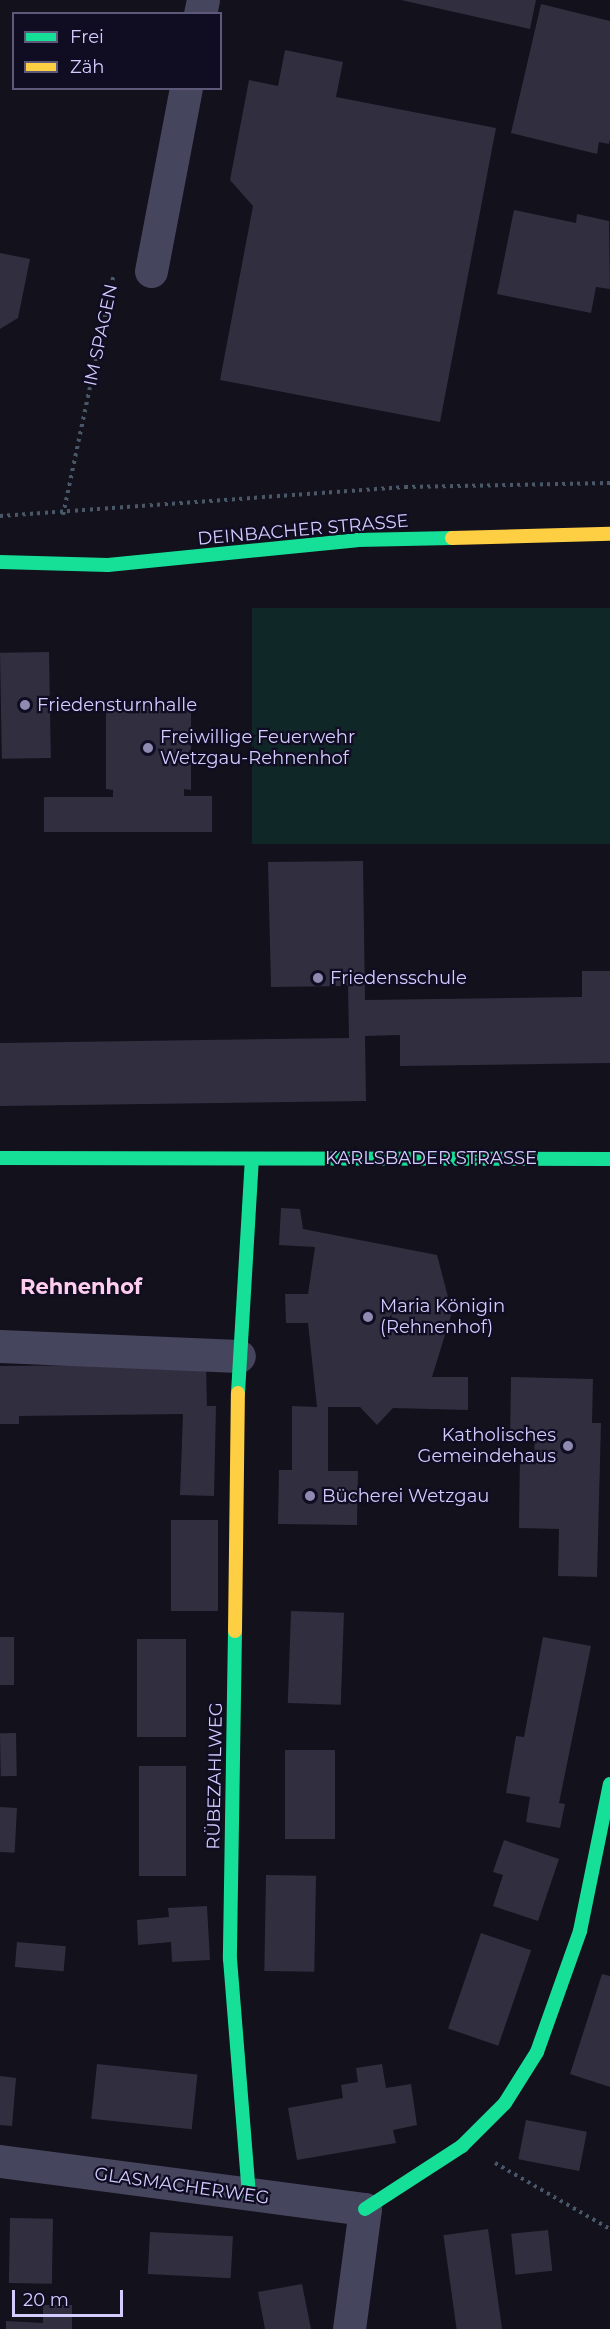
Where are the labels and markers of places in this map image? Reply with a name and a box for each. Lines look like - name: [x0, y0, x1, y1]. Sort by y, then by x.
- place label: Friedensturnhalle: [37, 694, 197, 716]
- marker: Friedensturnhalle: [18, 698, 32, 712]
- place label: Freiwillige Feuerwehr Wetzgau-Rehnenhof: [160, 727, 355, 770]
- marker: Freiwillige Feuerwehr Wetzgau-Rehnenhof: [141, 741, 155, 755]
- place label: Friedensschule: [330, 967, 467, 989]
- marker: Friedensschule: [311, 971, 325, 985]
- place label: Maria Königin (Rehnenhof): [380, 1296, 505, 1338]
- marker: Maria Königin (Rehnenhof): [361, 1310, 375, 1324]
- place label: Katholisches Gemeindehaus: [417, 1425, 556, 1468]
- marker: Katholisches Gemeindehaus: [561, 1439, 575, 1453]
- place label: Bücherei Wetzgau: [322, 1485, 489, 1507]
- marker: Bücherei Wetzgau: [303, 1489, 317, 1503]

